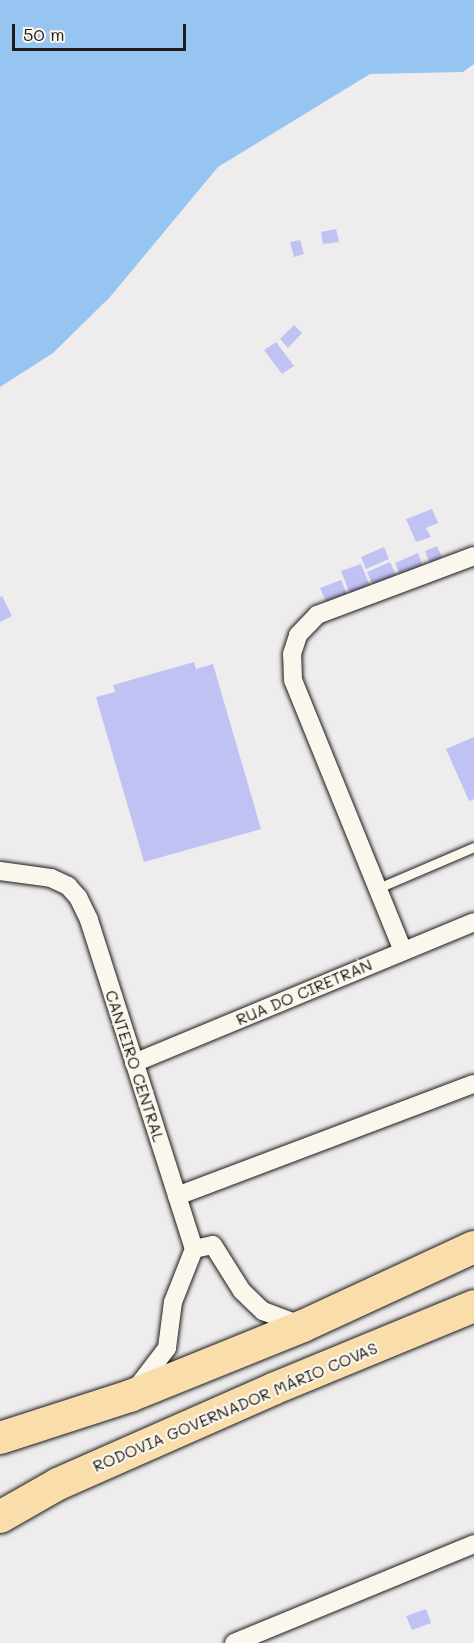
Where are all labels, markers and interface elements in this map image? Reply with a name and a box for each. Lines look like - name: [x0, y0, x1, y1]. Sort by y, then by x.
- scale bar: [15, 12, 189, 50]
- text: 50 m: [23, 22, 65, 46]
- street label: RUA DO CIRETRAN: [233, 955, 375, 1029]
- street label: CANTEIRO CENTRAL: [101, 988, 169, 1144]
- street label: RODOVIA GOVERNADOR MÁRIO COVAS: [90, 1338, 380, 1476]

